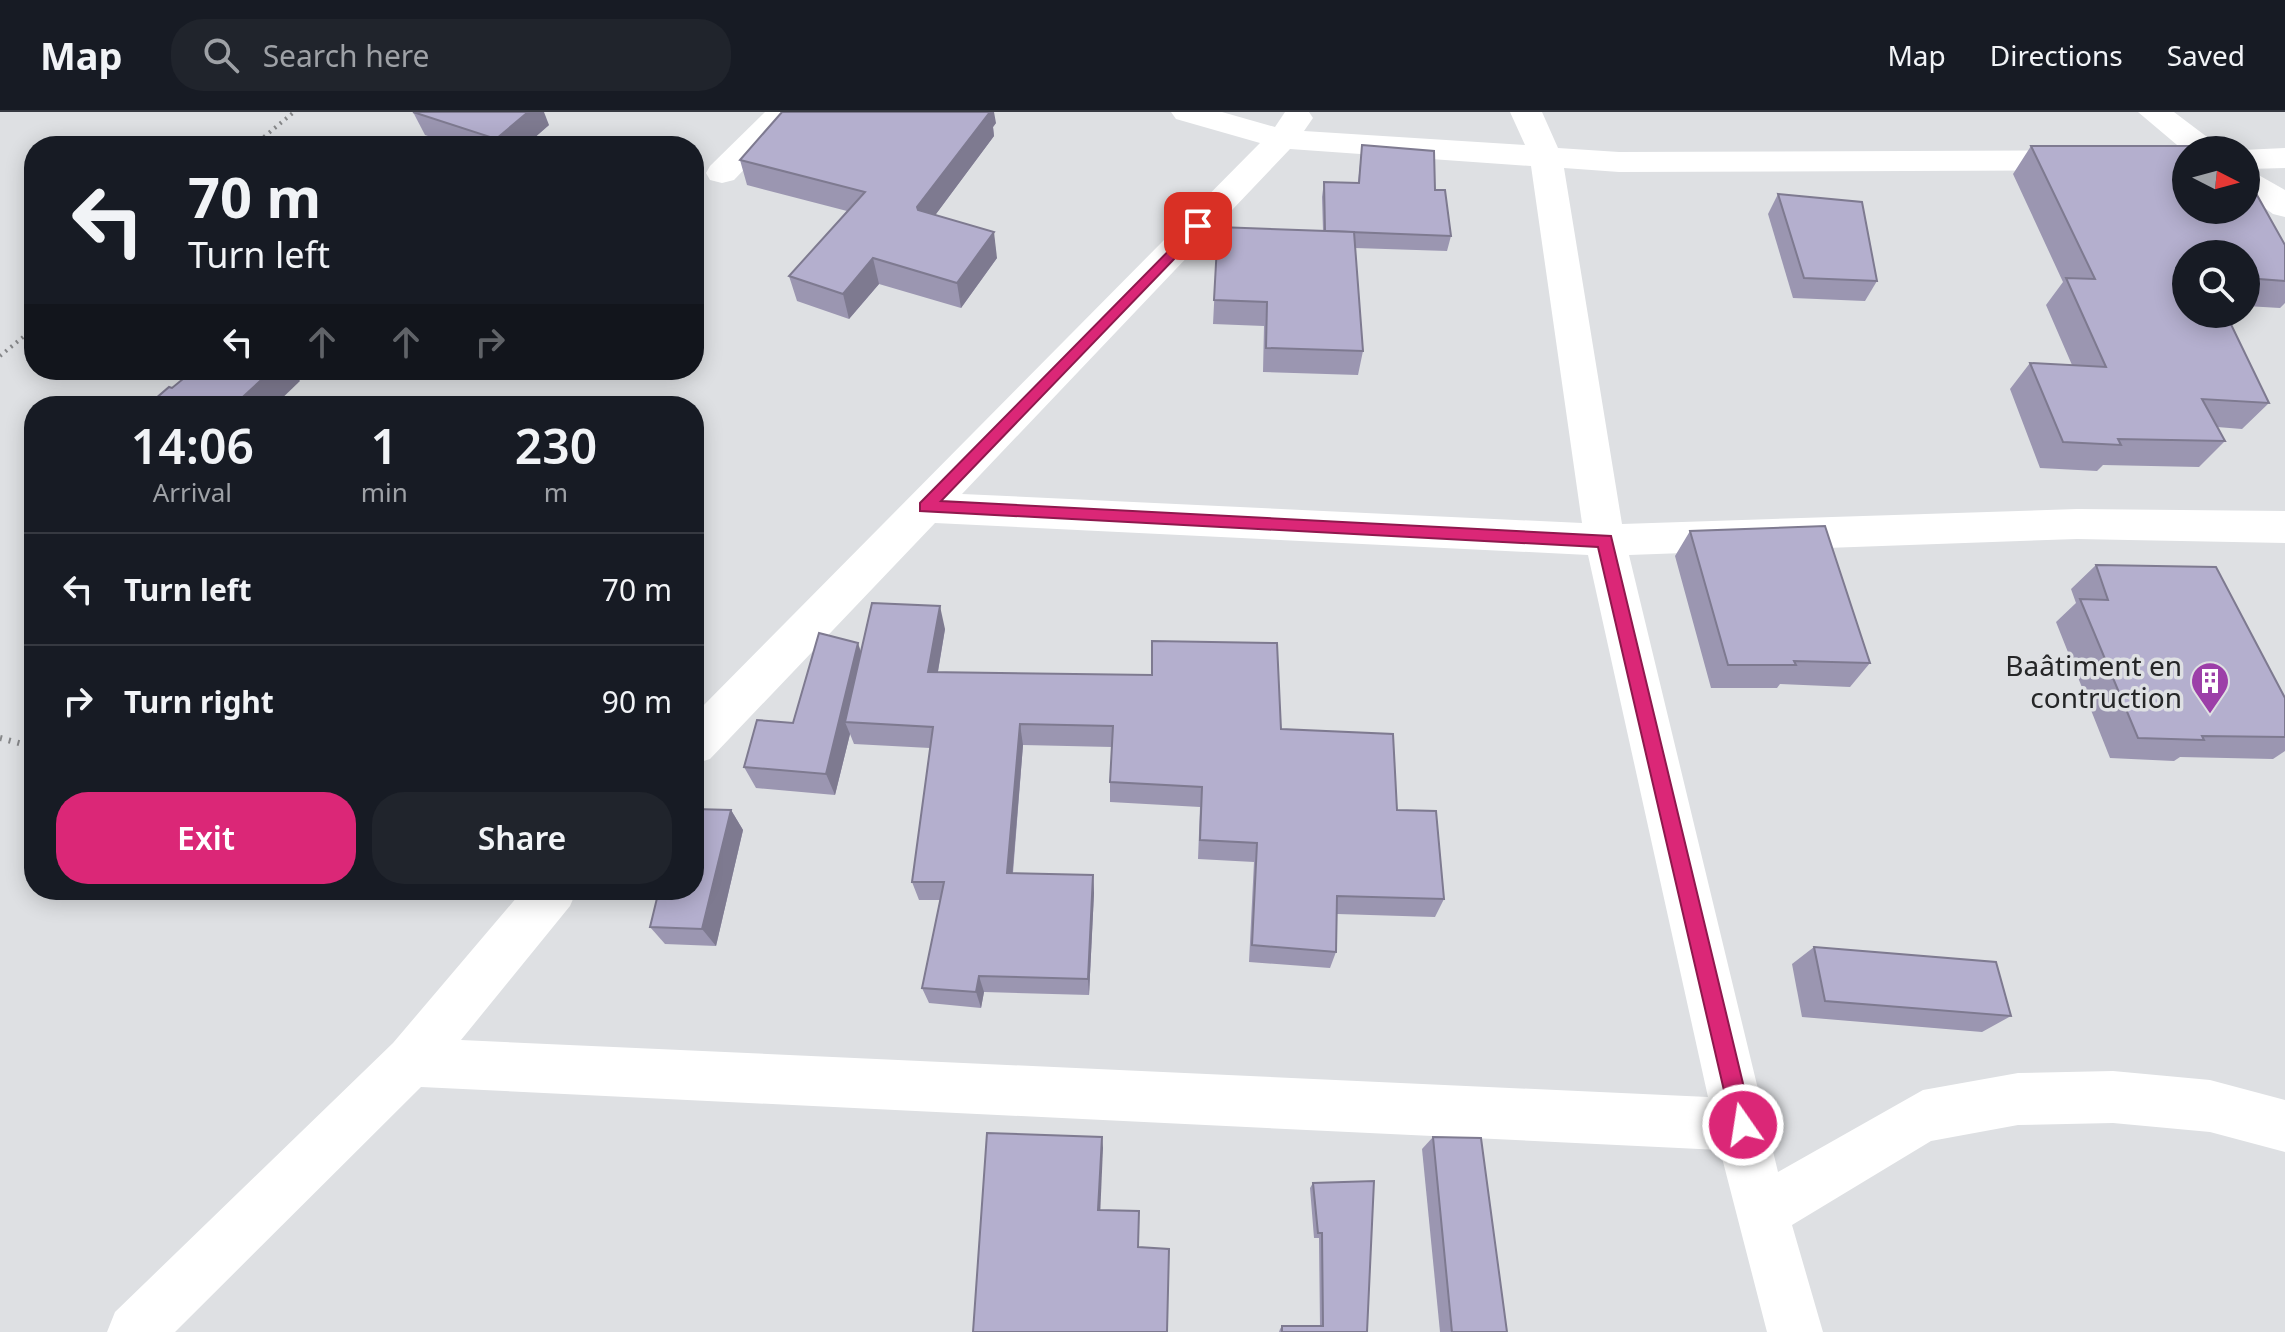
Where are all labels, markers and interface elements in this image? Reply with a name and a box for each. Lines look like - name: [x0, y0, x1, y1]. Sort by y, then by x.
- search box: [171, 19, 731, 91]
- text: Map: [40, 29, 123, 81]
- icon: search: [199, 33, 243, 77]
- text: Search here: [263, 35, 430, 76]
- text: Map: [1887, 36, 1946, 74]
- text: Directions: [1990, 36, 2123, 74]
- text: Saved: [2167, 36, 2245, 74]
- north arrow: [2172, 136, 2260, 224]
- map controls: [2172, 136, 2260, 328]
- text: 70 m: [188, 158, 321, 234]
- icon: left: [56, 168, 160, 272]
- pin: [1164, 192, 1232, 260]
- icon: arrive: [1176, 204, 1220, 248]
- text: Turn left: [188, 230, 330, 279]
- button: search: [2172, 240, 2260, 328]
- icon: left: [216, 320, 260, 364]
- icon: ahead: [300, 320, 344, 364]
- icon: ahead: [384, 320, 428, 364]
- icon: right: [468, 320, 512, 364]
- text: 14:06: [131, 413, 254, 478]
- text: 1: [371, 413, 398, 478]
- text: 230: [515, 413, 597, 478]
- text: Arrival: [153, 474, 232, 510]
- text: min: [361, 474, 408, 510]
- text: m: [544, 474, 568, 510]
- icon: left: [56, 567, 100, 611]
- text: Turn left: [124, 569, 252, 610]
- text: 70 m: [602, 569, 672, 610]
- place label: Baâtiment en contruction: [2005, 646, 2182, 716]
- building icon: Baâtiment en contruction: [2189, 660, 2231, 715]
- icon: right: [56, 679, 100, 723]
- text: Turn right: [124, 681, 274, 722]
- text: 90 m: [602, 681, 672, 722]
- button: Exit: [56, 792, 356, 884]
- button: Share: [372, 792, 672, 884]
- position arrow: [1701, 1083, 1785, 1167]

